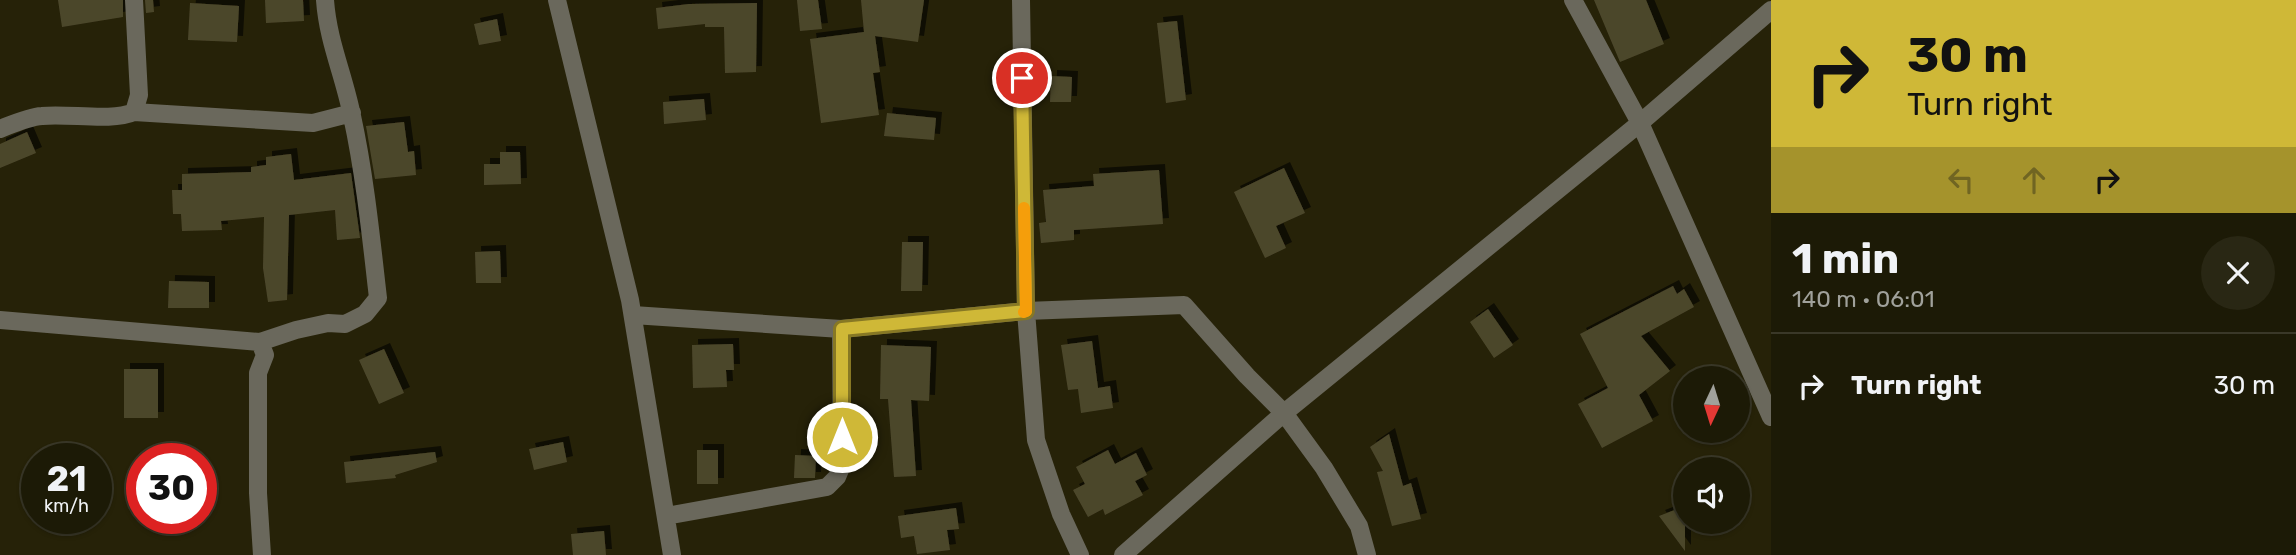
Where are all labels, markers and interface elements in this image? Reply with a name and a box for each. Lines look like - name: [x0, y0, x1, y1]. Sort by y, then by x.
- text: 30 m: [1907, 26, 2028, 84]
- icon: right: [1792, 28, 1883, 119]
- pin: [992, 48, 1052, 108]
- icon: arrive: [1003, 59, 1041, 97]
- text: Turn right: [1907, 85, 2052, 123]
- icon: left: [1942, 161, 1980, 199]
- icon: ahead: [2015, 161, 2053, 199]
- icon: right: [2088, 161, 2126, 199]
- text: 1 min: [1792, 234, 1899, 284]
- button: close: [2201, 236, 2275, 310]
- text: 140 m · 06:01: [1792, 285, 1935, 313]
- north arrow: [1673, 366, 1750, 443]
- map controls: [1673, 366, 1750, 534]
- icon: right: [1792, 367, 1830, 405]
- text: Turn right: [1851, 370, 1981, 401]
- text: 30 m: [2213, 370, 2275, 401]
- position arrow: [805, 400, 879, 474]
- speed limit sign: 30: [126, 443, 217, 534]
- button: sound: [1673, 457, 1750, 534]
- text: 21: [46, 458, 87, 500]
- text: km/h: [44, 495, 89, 517]

